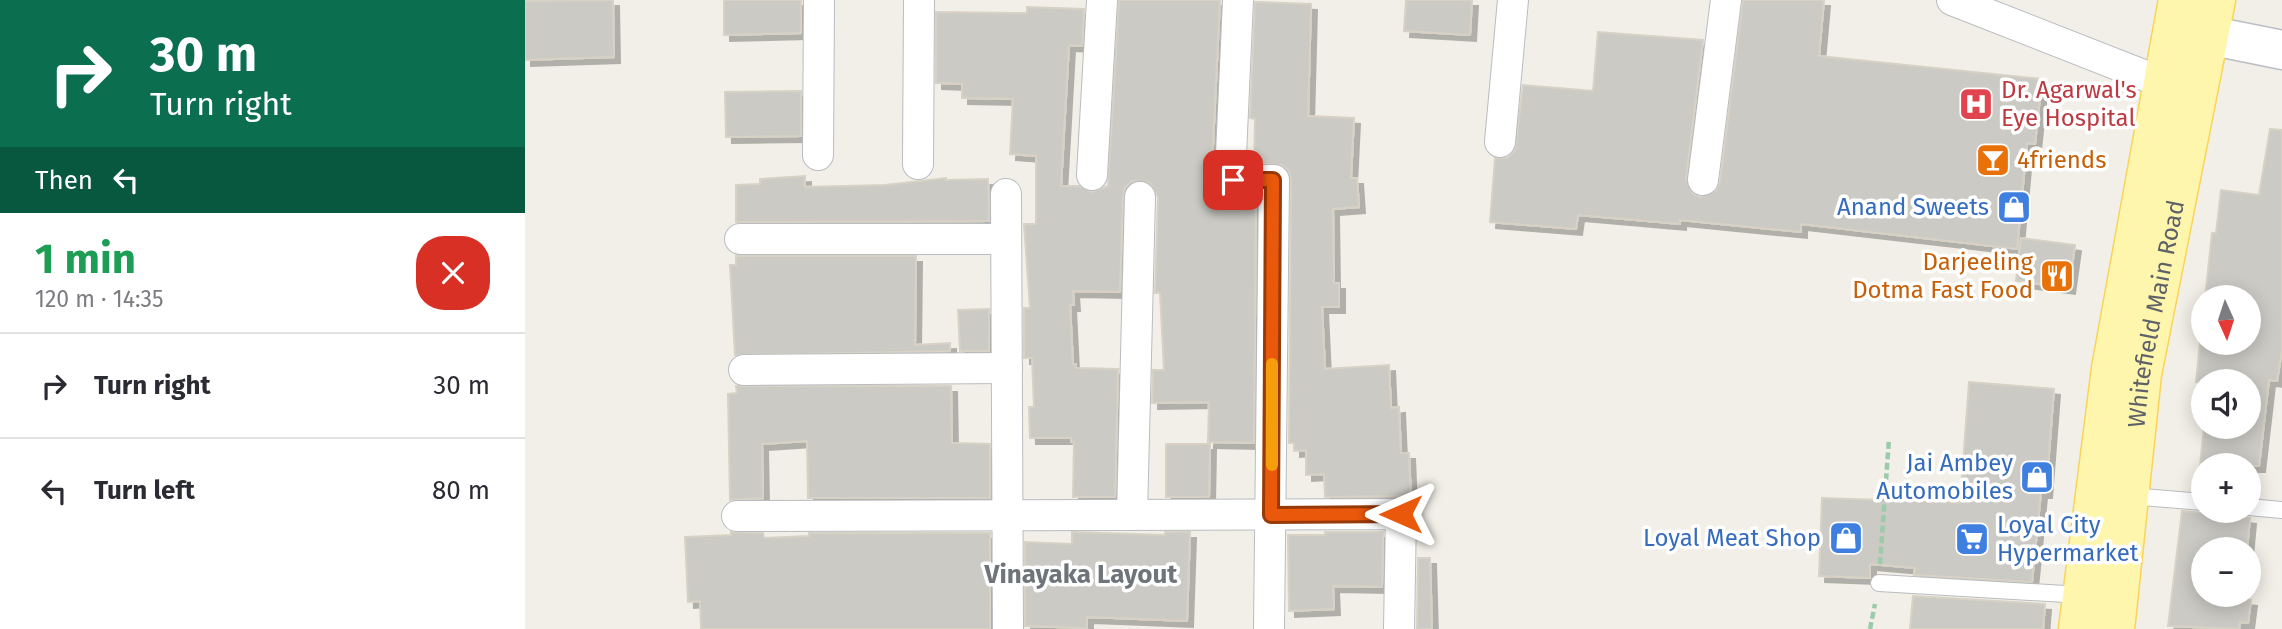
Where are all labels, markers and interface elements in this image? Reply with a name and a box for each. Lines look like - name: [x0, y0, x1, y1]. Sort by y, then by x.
- text: 30 m: [150, 25, 257, 84]
- icon: right: [35, 28, 126, 119]
- place label: Dr. Agarwal's Eye Hospital: [2001, 76, 2137, 132]
- text: Turn right: [150, 85, 292, 123]
- hospital icon: Dr. Agarwal's Eye Hospital: [1957, 85, 1995, 123]
- bar icon: 4friends: [1974, 141, 2012, 179]
- place label: 4friends: [2017, 146, 2106, 174]
- pin: [1203, 150, 1263, 210]
- icon: left: [107, 161, 145, 199]
- icon: arrive: [1214, 161, 1252, 199]
- text: Then: [35, 165, 93, 196]
- shop icon: Anand Sweets: [1995, 188, 2033, 226]
- place label: Anand Sweets: [1837, 193, 1989, 221]
- street label: Whitefield Main Road: [2122, 198, 2190, 429]
- text: 1 min: [35, 234, 136, 284]
- button: close: [416, 236, 490, 310]
- place label: Darjeeling Dotma Fast Food: [1852, 248, 2034, 304]
- restaurant icon: Darjeeling Dotma Fast Food: [2038, 257, 2076, 295]
- text: 120 m · 14:35: [35, 285, 164, 313]
- north arrow: [2191, 285, 2261, 355]
- map controls: [2191, 285, 2261, 607]
- icon: right: [35, 367, 73, 405]
- button: sound: [2191, 369, 2261, 439]
- text: Turn right: [94, 370, 211, 401]
- text: 30 m: [433, 370, 490, 401]
- place label: Jai Ambey Automobiles: [1876, 449, 2013, 505]
- button: +: [2191, 453, 2261, 523]
- shop icon: Jai Ambey Automobiles: [2018, 458, 2056, 496]
- icon: left: [35, 472, 73, 510]
- text: Turn left: [94, 475, 195, 506]
- text: 80 m: [432, 475, 490, 506]
- position arrow: [1364, 477, 1438, 551]
- place label: Loyal City Hypermarket: [1997, 511, 2139, 567]
- shop icon: Loyal Meat Shop: [1827, 519, 1865, 557]
- supermarket icon: Loyal City Hypermarket: [1953, 520, 1991, 558]
- place label: Loyal Meat Shop: [1643, 524, 1821, 552]
- button: −: [2191, 537, 2261, 607]
- district label: Vinayaka Layout: [984, 559, 1178, 590]

